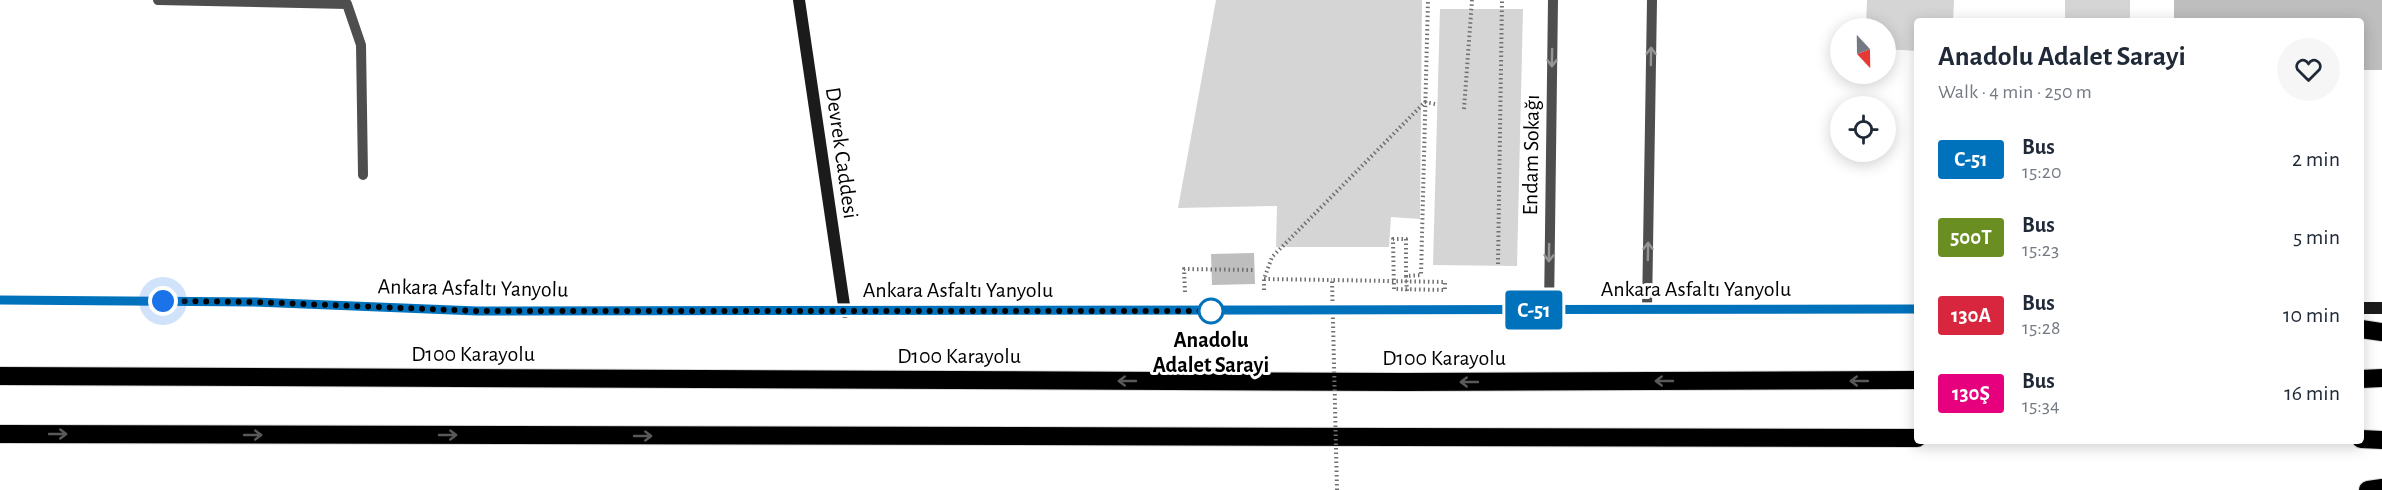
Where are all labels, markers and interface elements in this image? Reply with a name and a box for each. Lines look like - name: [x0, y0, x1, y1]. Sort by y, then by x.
- north arrow: [1830, 18, 1896, 84]
- map controls: [1830, 18, 1896, 162]
- button: heart: [2277, 38, 2340, 101]
- text: Anadolu Adalet Sarayi: [1938, 43, 2186, 71]
- one-way arrow: [1645, 47, 1657, 67]
- one-way arrow: [1546, 48, 1558, 68]
- text: Walk · 4 min · 250 m: [1938, 82, 2092, 102]
- street label: Devrek Caddesi: [822, 86, 862, 220]
- street label: Endam Sokağı: [1519, 94, 1543, 216]
- button: locate: [1830, 96, 1896, 162]
- text: Bus: [2022, 136, 2055, 158]
- text: 2 min: [2292, 148, 2340, 170]
- text: C-51: [1954, 149, 1988, 170]
- text: 15:20: [2022, 162, 2061, 182]
- text: Bus: [2022, 214, 2055, 236]
- text: 5 min: [2293, 226, 2340, 248]
- text: 500T: [1950, 227, 1992, 248]
- text: 15:23: [2022, 240, 2059, 260]
- one-way arrow: [1643, 242, 1654, 262]
- one-way arrow: [1544, 243, 1555, 263]
- street label: Ankara Asfaltı Yanyolu: [378, 275, 568, 301]
- street label: Ankara Asfaltı Yanyolu: [1601, 278, 1791, 300]
- street label: Ankara Asfaltı Yanyolu: [863, 279, 1053, 301]
- your location: [148, 286, 178, 316]
- line badge: C-51: [1492, 290, 1576, 330]
- text: Bus: [2022, 292, 2055, 314]
- marker: Anadolu Adalet Sarayi: [1198, 298, 1224, 324]
- text: C-51: [1517, 300, 1551, 321]
- text: 10 min: [2283, 304, 2340, 326]
- text: 130A: [1951, 305, 1991, 326]
- text: 15:28: [2022, 318, 2060, 338]
- place label: Anadolu Adalet Sarayi: [1153, 329, 1269, 377]
- street label: D100 Karayolu: [411, 343, 535, 365]
- street label: D100 Karayolu: [897, 345, 1021, 367]
- street label: D100 Karayolu: [1382, 347, 1506, 369]
- text: Bus: [2022, 370, 2055, 392]
- one-way arrow: [1117, 375, 1137, 387]
- one-way arrow: [1654, 375, 1674, 387]
- one-way arrow: [1849, 375, 1869, 386]
- one-way arrow: [1459, 376, 1479, 388]
- text: 16 min: [2284, 382, 2340, 404]
- text: 130Ş: [1952, 383, 1990, 404]
- text: 15:34: [2022, 396, 2060, 416]
- one-way arrow: [48, 428, 68, 440]
- one-way arrow: [243, 429, 263, 441]
- one-way arrow: [438, 429, 458, 441]
- one-way arrow: [633, 430, 653, 442]

